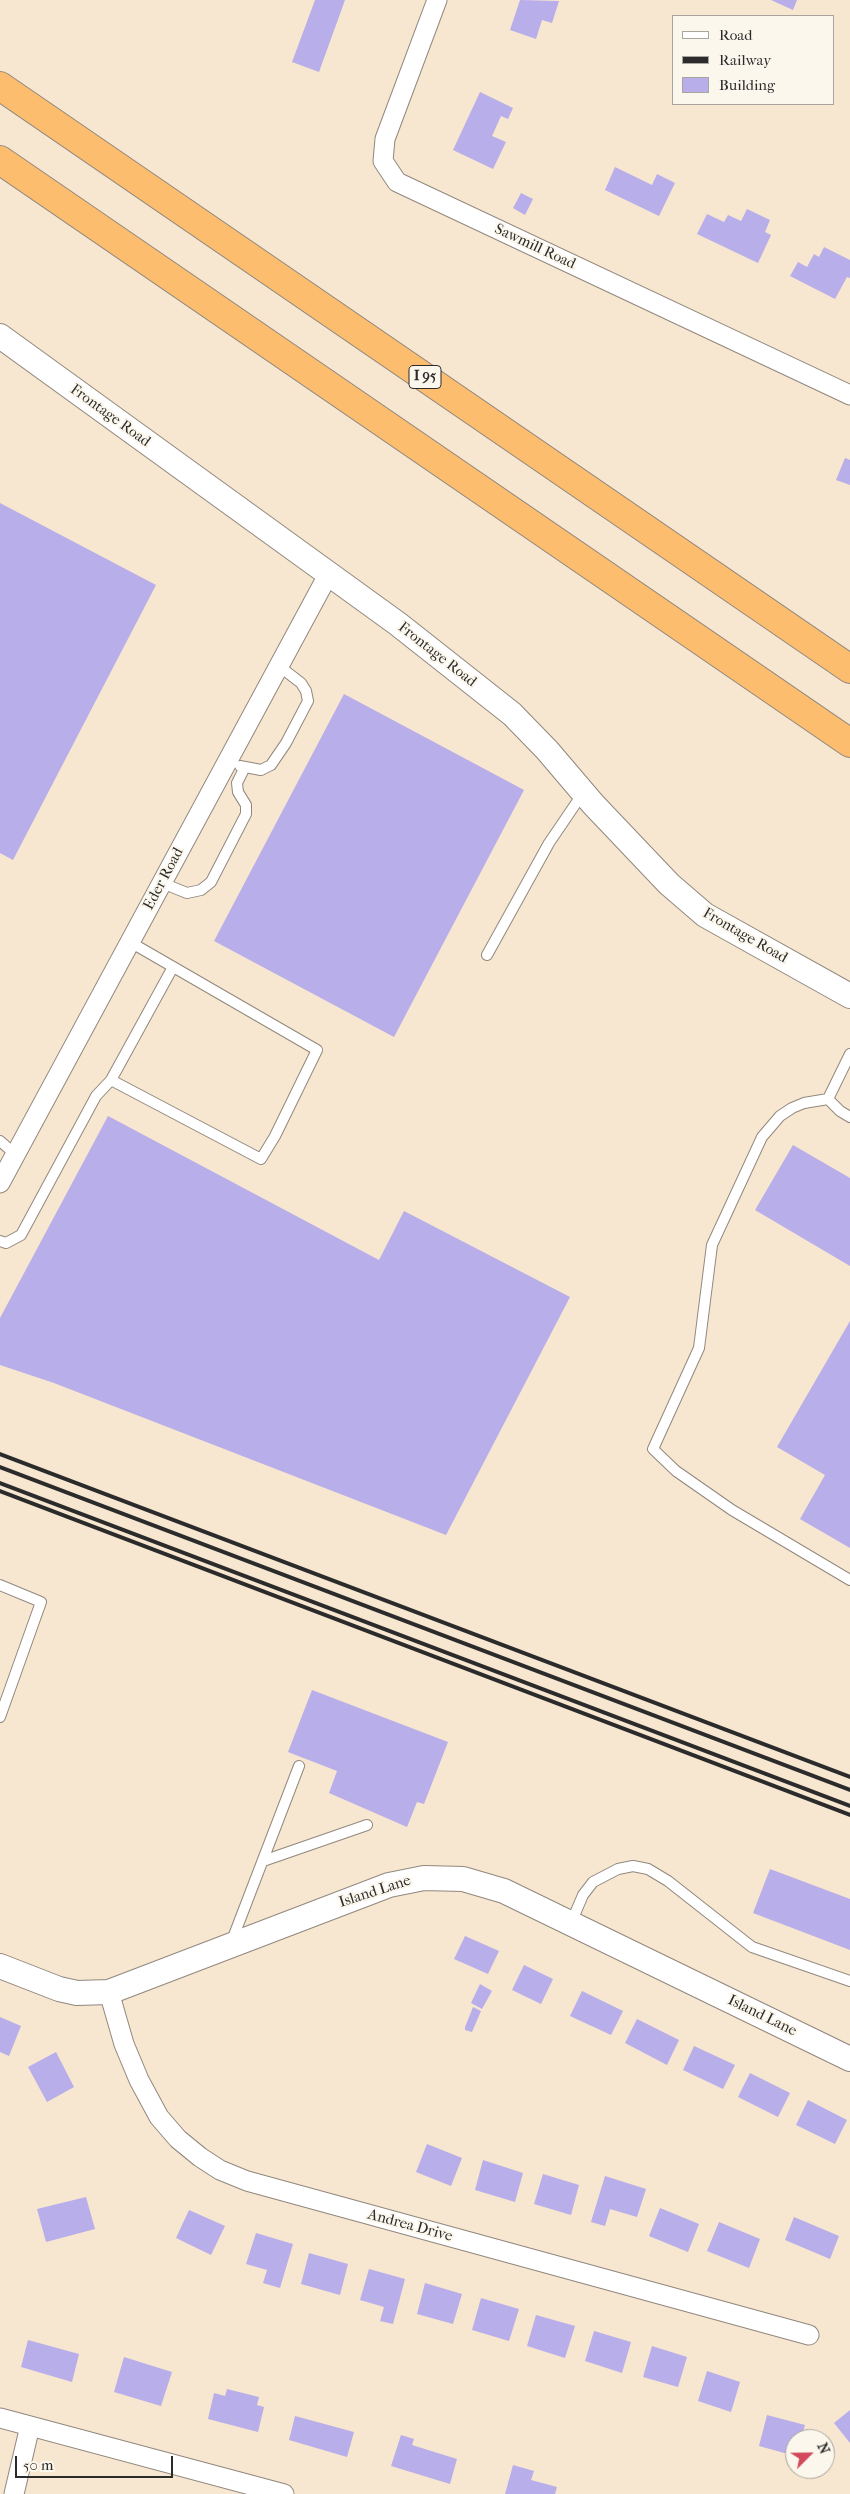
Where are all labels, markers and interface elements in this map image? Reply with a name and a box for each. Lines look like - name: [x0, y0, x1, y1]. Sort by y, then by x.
- legend: [672, 15, 835, 105]
- text: Road: [719, 26, 752, 44]
- text: Railway: [719, 51, 771, 69]
- text: Building: [719, 76, 775, 94]
- street label: Sawmill Road: [492, 220, 578, 274]
- road number: I 95: [409, 366, 441, 388]
- street label: Frontage Road: [66, 381, 154, 451]
- street label: Frontage Road: [394, 619, 480, 691]
- street label: Eder Road: [140, 845, 188, 913]
- street label: Frontage Road: [699, 905, 791, 967]
- street label: Island Lane: [337, 1872, 413, 1912]
- street label: Island Lane: [725, 1992, 799, 2040]
- street label: Andrea Drive: [366, 2206, 454, 2246]
- north arrow: [785, 2429, 835, 2479]
- text: N: [813, 2440, 833, 2457]
- scale bar: [18, 2446, 175, 2478]
- text: 50 m: [23, 2456, 53, 2474]

